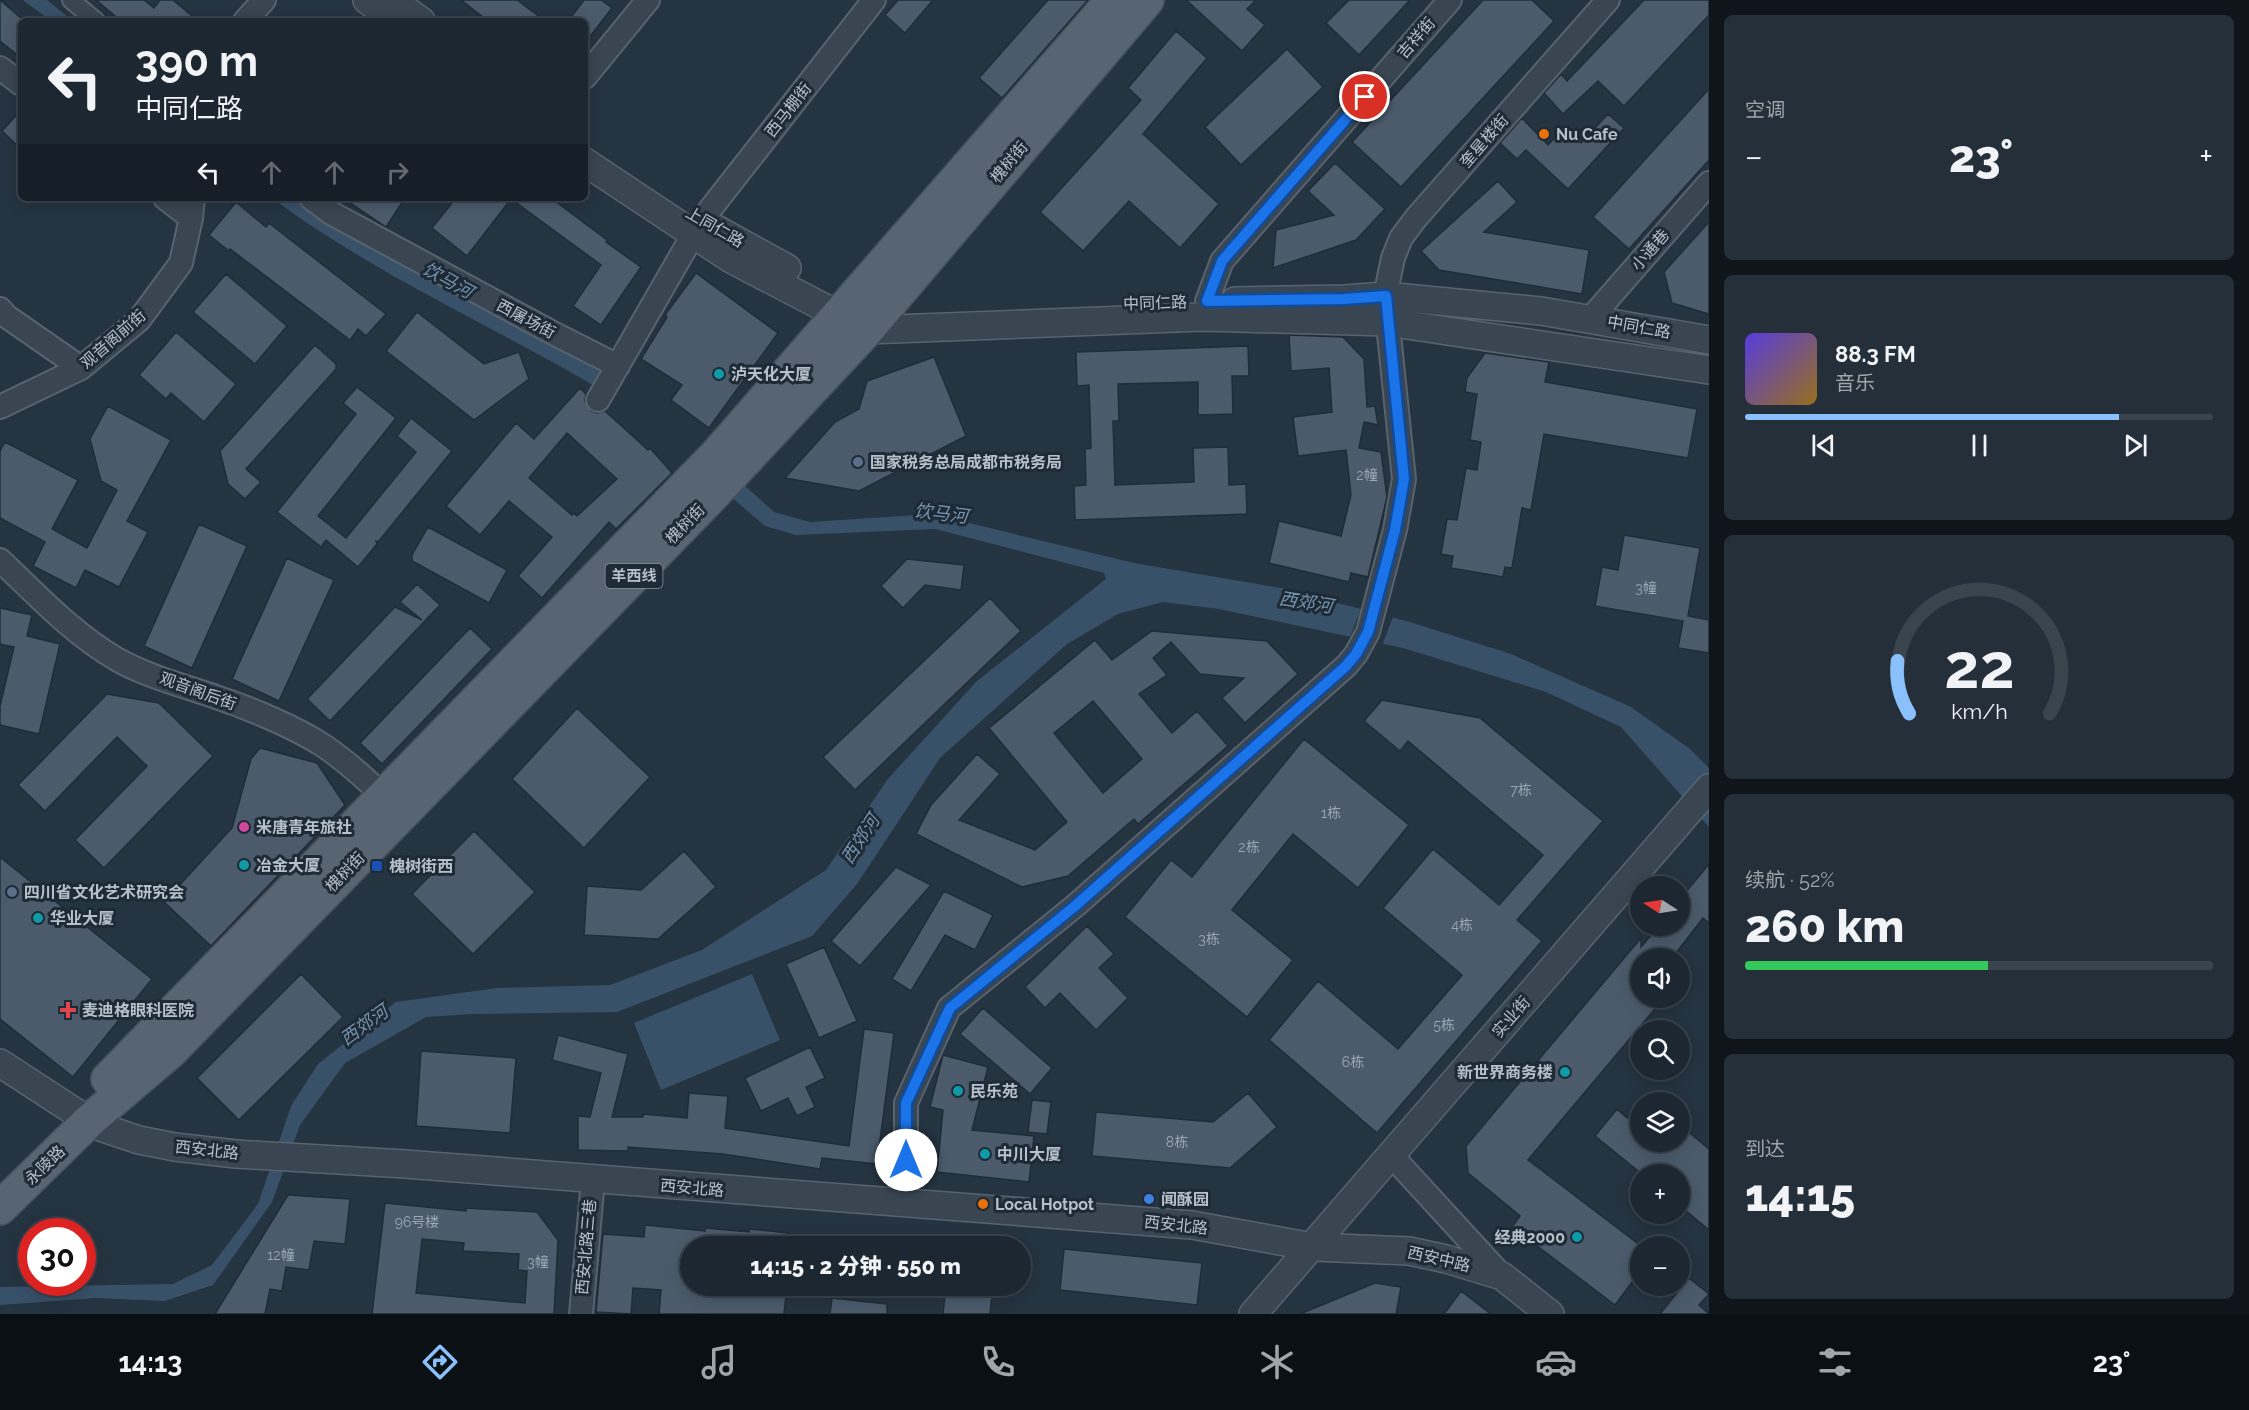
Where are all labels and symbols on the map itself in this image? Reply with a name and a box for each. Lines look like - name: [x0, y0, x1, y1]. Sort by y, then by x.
- street label: 吉祥街: [1393, 14, 1439, 62]
- pin: [1339, 71, 1390, 122]
- street label: 西马棚街: [761, 79, 815, 141]
- street label: 奎星楼街: [1456, 111, 1512, 171]
- place label: Nu Cafe: [1556, 125, 1618, 144]
- marker: Nu Cafe: [1537, 127, 1551, 141]
- street label: 槐树街: [986, 138, 1032, 186]
- street label: 上同仁路: [683, 203, 747, 251]
- street label: 小通巷: [1627, 226, 1673, 274]
- water label: 饮马河: [419, 258, 479, 304]
- street label: 中同仁路: [1123, 292, 1187, 314]
- street label: 西屠场街: [493, 296, 559, 342]
- street label: 观音阁前街: [77, 306, 149, 372]
- street label: 中同仁路: [1606, 312, 1672, 342]
- place label: 泸天化大厦: [731, 365, 811, 384]
- marker: 泸天化大厦: [712, 367, 726, 381]
- place label: 国家税务总局成都市税务局: [870, 453, 1062, 472]
- marker: 国家税务总局成都市税务局: [851, 455, 865, 469]
- house number: 2幢: [1356, 467, 1378, 483]
- water label: 饮马河: [913, 499, 972, 527]
- street label: 槐树街: [661, 500, 709, 548]
- road number: 羊西线: [606, 564, 662, 588]
- house number: 3幢: [1635, 580, 1657, 596]
- water label: 西郊河: [1278, 587, 1337, 617]
- street label: 观音阁后街: [157, 668, 239, 714]
- house number: 7栋: [1510, 782, 1532, 798]
- house number: 1栋: [1321, 805, 1341, 821]
- water label: 西郊河: [836, 808, 885, 867]
- place label: 米唐青年旅社: [256, 818, 352, 837]
- marker: 米唐青年旅社: [237, 820, 251, 834]
- house number: 2栋: [1238, 839, 1260, 855]
- street label: 槐树街: [321, 848, 369, 896]
- place label: 冶金大厦: [256, 856, 320, 875]
- place label: 槐树街西: [389, 857, 453, 876]
- marker: 冶金大厦: [237, 858, 251, 872]
- marker: 槐树街西: [370, 859, 384, 873]
- north arrow: [1630, 876, 1690, 936]
- place label: 四川省文化艺术研究会: [24, 883, 184, 902]
- marker: 四川省文化艺术研究会: [5, 885, 19, 899]
- place label: 华业大厦: [50, 909, 114, 928]
- marker: 华业大厦: [31, 911, 45, 925]
- house number: 4栋: [1451, 917, 1473, 933]
- house number: 3栋: [1198, 931, 1220, 947]
- street label: 实业街: [1488, 993, 1534, 1041]
- water label: 西郊河: [336, 999, 394, 1049]
- marker: 麦迪格眼科医院: [59, 1001, 77, 1019]
- place label: 麦迪格眼科医院: [82, 1001, 194, 1020]
- house number: 5栋: [1433, 1017, 1455, 1033]
- house number: 6栋: [1342, 1054, 1364, 1070]
- place label: 新世界商务楼: [1457, 1063, 1553, 1082]
- marker: 新世界商务楼: [1558, 1065, 1572, 1079]
- place label: 民乐苑: [970, 1082, 1018, 1101]
- marker: 民乐苑: [951, 1084, 965, 1098]
- position arrow: [874, 1128, 938, 1192]
- house number: 8栋: [1166, 1134, 1188, 1150]
- street label: 西安北路: [174, 1137, 240, 1163]
- street label: 永陵路: [21, 1141, 69, 1189]
- place label: 中川大厦: [997, 1145, 1061, 1164]
- marker: 中川大厦: [978, 1147, 992, 1161]
- street label: 西安北路: [659, 1176, 725, 1200]
- place label: 闻酥园: [1161, 1190, 1209, 1209]
- marker: 闻酥园: [1142, 1192, 1156, 1206]
- place label: Local Hotpot: [995, 1195, 1094, 1214]
- marker: Local Hotpot: [976, 1197, 990, 1211]
- street label: 西安北路三巷: [572, 1198, 600, 1296]
- street label: 西安北路: [1143, 1212, 1209, 1238]
- house number: 96号楼: [395, 1214, 439, 1230]
- speed limit sign: 30: [18, 1218, 96, 1296]
- place label: 经典2000: [1495, 1228, 1565, 1247]
- marker: 经典2000: [1570, 1230, 1584, 1244]
- street label: 西安中路: [1406, 1243, 1472, 1275]
- house number: 12幢: [267, 1247, 295, 1263]
- house number: 3幢: [527, 1254, 549, 1270]

